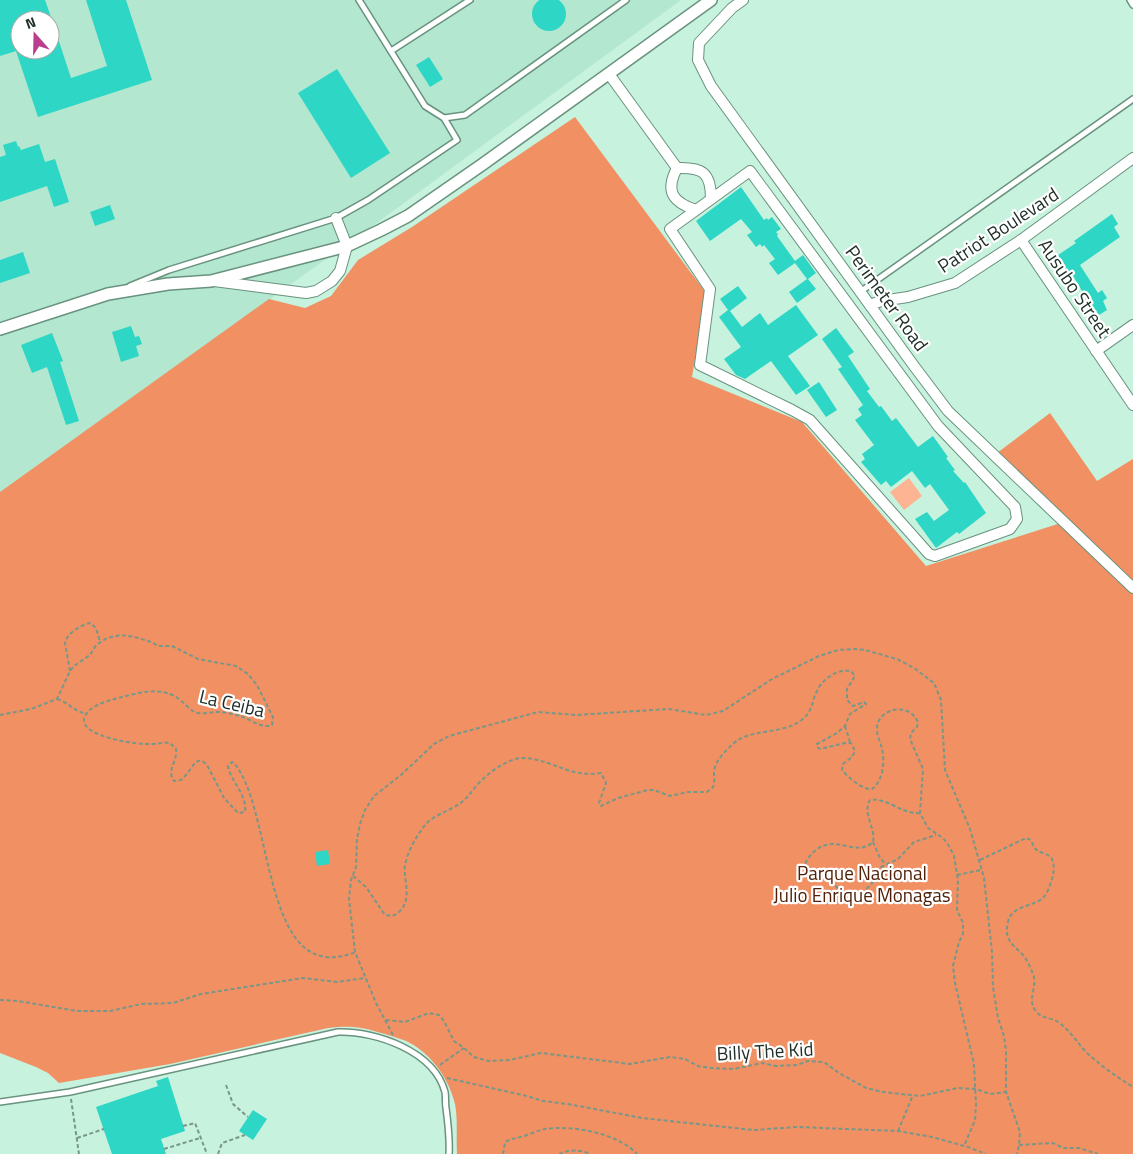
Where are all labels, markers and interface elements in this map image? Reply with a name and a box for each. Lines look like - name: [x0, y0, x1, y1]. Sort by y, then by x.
- north arrow: [10, 10, 60, 60]
- text: N: [22, 11, 39, 34]
- street label: Patriot Boulevard: [931, 179, 1064, 280]
- street label: Ausubo Street: [1032, 233, 1119, 343]
- street label: Perimeter Road: [839, 239, 936, 357]
- street label: La Ceiba: [197, 681, 268, 724]
- park label: Parque Nacional Julio Enrique Monagas: [773, 858, 951, 909]
- street label: Billy The Kid: [716, 1033, 814, 1068]

